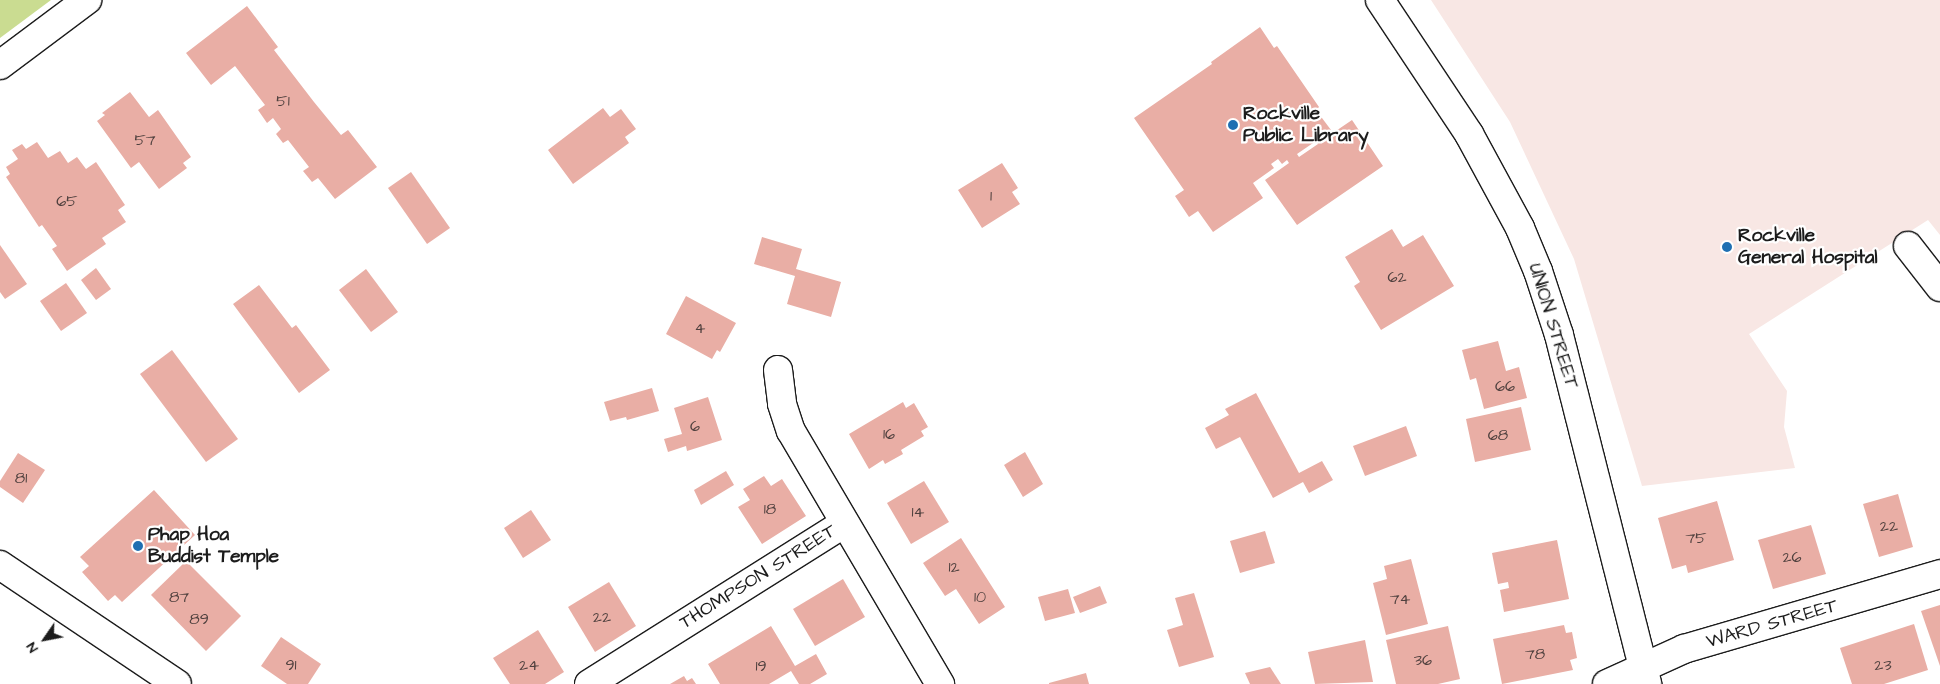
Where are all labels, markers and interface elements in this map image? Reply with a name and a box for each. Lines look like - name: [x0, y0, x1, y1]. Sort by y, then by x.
- house number: 51: [276, 91, 290, 111]
- place label: Rockville Public Library: [1243, 103, 1369, 147]
- marker: Rockville Public Library: [1227, 119, 1239, 131]
- house number: 57: [134, 130, 156, 150]
- house number: 1: [990, 186, 992, 206]
- house number: 65: [56, 191, 78, 211]
- place label: Rockville General Hospital: [1738, 225, 1877, 269]
- marker: Rockville General Hospital: [1720, 240, 1734, 254]
- street label: UNION STREET: [1523, 261, 1583, 391]
- house number: 62: [1387, 267, 1407, 287]
- house number: 4: [695, 318, 705, 338]
- house number: 66: [1495, 376, 1515, 396]
- house number: 6: [690, 416, 700, 436]
- house number: 16: [883, 424, 895, 444]
- house number: 68: [1488, 425, 1508, 445]
- house number: 81: [15, 468, 27, 488]
- house number: 18: [764, 499, 776, 519]
- house number: 14: [912, 502, 924, 522]
- house number: 22: [1880, 516, 1898, 536]
- street label: THOMPSON STREET: [676, 520, 840, 634]
- place label: Phap Hoa Buddist Temple: [148, 524, 279, 568]
- house number: 75: [1685, 528, 1707, 548]
- marker: Phap Hoa Buddist Temple: [132, 540, 144, 552]
- house number: 26: [1782, 547, 1802, 567]
- house number: 12: [948, 557, 960, 577]
- house number: 87: [169, 587, 189, 607]
- house number: 10: [974, 587, 986, 607]
- house number: 74: [1390, 589, 1410, 609]
- street label: WARD STREET: [1704, 594, 1840, 654]
- house number: 22: [593, 607, 611, 627]
- house number: 89: [189, 609, 209, 629]
- north arrow: [20, 614, 70, 664]
- text: N: [22, 638, 43, 656]
- house number: 78: [1525, 644, 1545, 664]
- house number: 36: [1414, 650, 1432, 670]
- house number: 91: [285, 655, 297, 675]
- house number: 24: [519, 655, 539, 675]
- house number: 23: [1874, 655, 1892, 675]
- house number: 19: [755, 656, 767, 676]

